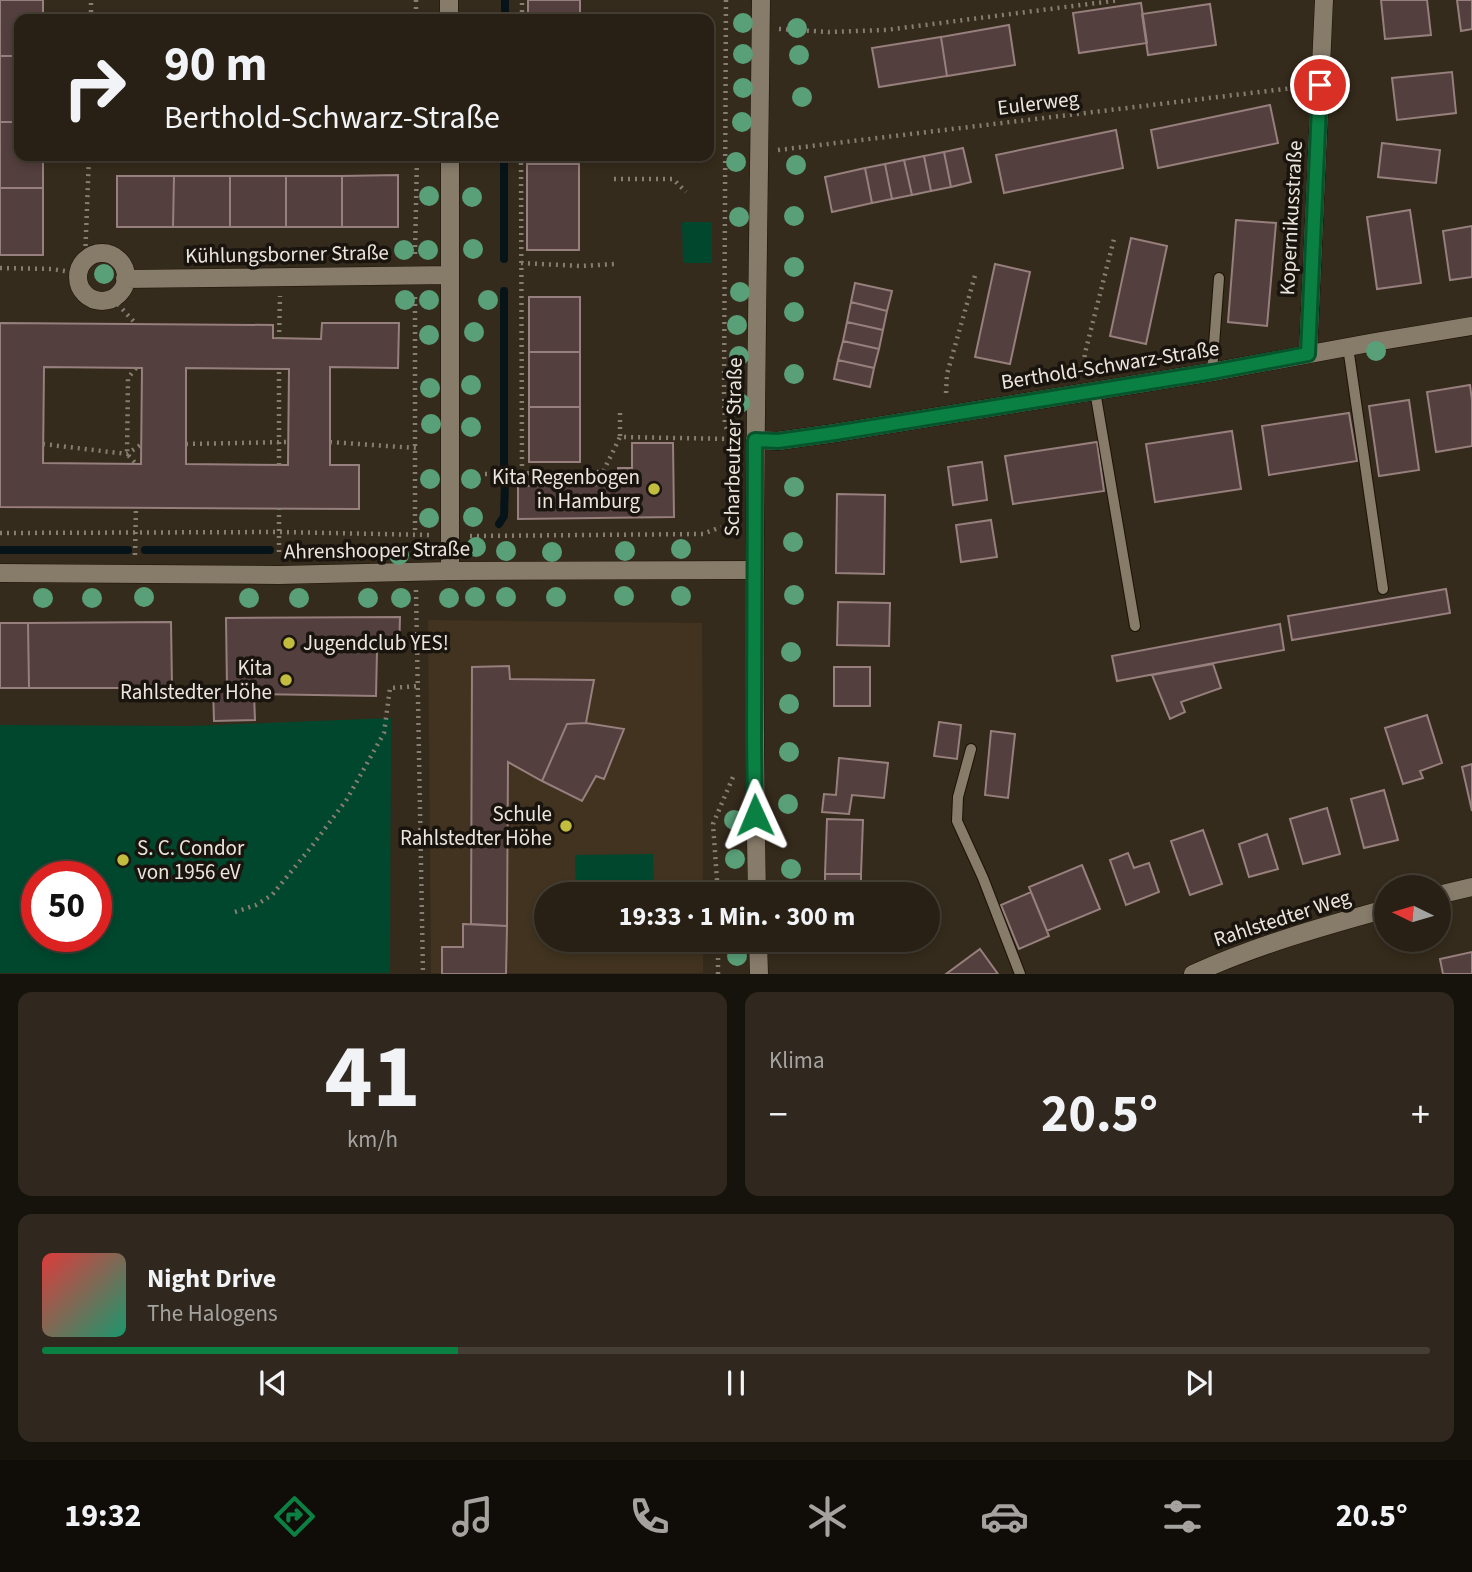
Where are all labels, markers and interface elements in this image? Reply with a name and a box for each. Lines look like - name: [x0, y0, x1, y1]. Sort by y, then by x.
- text: 90 m: [164, 30, 268, 100]
- icon: right: [49, 42, 140, 133]
- pin: [1290, 55, 1350, 115]
- icon: arrive: [1301, 66, 1339, 104]
- street label: Eulerweg: [996, 83, 1081, 123]
- text: Berthold-Schwarz-Straße: [164, 95, 500, 141]
- street label: Kopernikusstraße: [1272, 140, 1310, 296]
- street label: Kühlungsborner Straße: [185, 237, 389, 271]
- street label: Berthold-Schwarz-Straße: [999, 333, 1221, 397]
- street label: Scharbeutzer Straße: [716, 357, 750, 537]
- place label: Kita Regenbogen in Hamburg: [492, 462, 640, 516]
- marker: Kita Regenbogen in Hamburg: [646, 481, 662, 497]
- street label: Ahrenshooper Straße: [284, 533, 470, 567]
- place label: Jugendclub YES!: [303, 628, 449, 658]
- marker: Jugendclub YES!: [281, 635, 297, 651]
- place label: Kita Rahlstedter Höhe: [120, 653, 272, 707]
- marker: Kita Rahlstedter Höhe: [278, 672, 294, 688]
- position arrow: [718, 778, 792, 852]
- place label: Schule Rahlstedter Höhe: [400, 799, 552, 853]
- marker: Schule Rahlstedter Höhe: [558, 818, 574, 834]
- place label: S. C. Condor von 1956 eV: [137, 833, 245, 887]
- marker: S. C. Condor von 1956 eV: [115, 852, 131, 868]
- speed limit sign: 50: [21, 861, 112, 952]
- north arrow: [1374, 875, 1451, 952]
- map controls: [1374, 875, 1451, 952]
- street label: Rahlstedter Weg: [1210, 882, 1355, 954]
- text: 19:33 · 1 Min. · 300 m: [619, 898, 855, 935]
- text: 41: [324, 1013, 421, 1142]
- text: Klima: [769, 1044, 825, 1077]
- text: 20.5°: [1041, 1078, 1158, 1152]
- text: −: [769, 1088, 788, 1142]
- text: +: [1411, 1088, 1430, 1142]
- text: km/h: [347, 1123, 398, 1156]
- text: Night Drive: [147, 1260, 276, 1297]
- text: The Halogens: [147, 1297, 278, 1330]
- icon: previous: [254, 1364, 292, 1402]
- icon: pause: [717, 1364, 755, 1402]
- icon: next: [1180, 1364, 1218, 1402]
- icon: directions: [270, 1492, 319, 1541]
- icon: music: [448, 1492, 497, 1541]
- icon: phone: [625, 1492, 674, 1541]
- icon: climate: [803, 1492, 852, 1541]
- icon: car: [980, 1492, 1029, 1541]
- icon: filters: [1158, 1492, 1207, 1541]
- text: 19:32: [64, 1493, 141, 1539]
- text: 20.5°: [1336, 1493, 1408, 1539]

